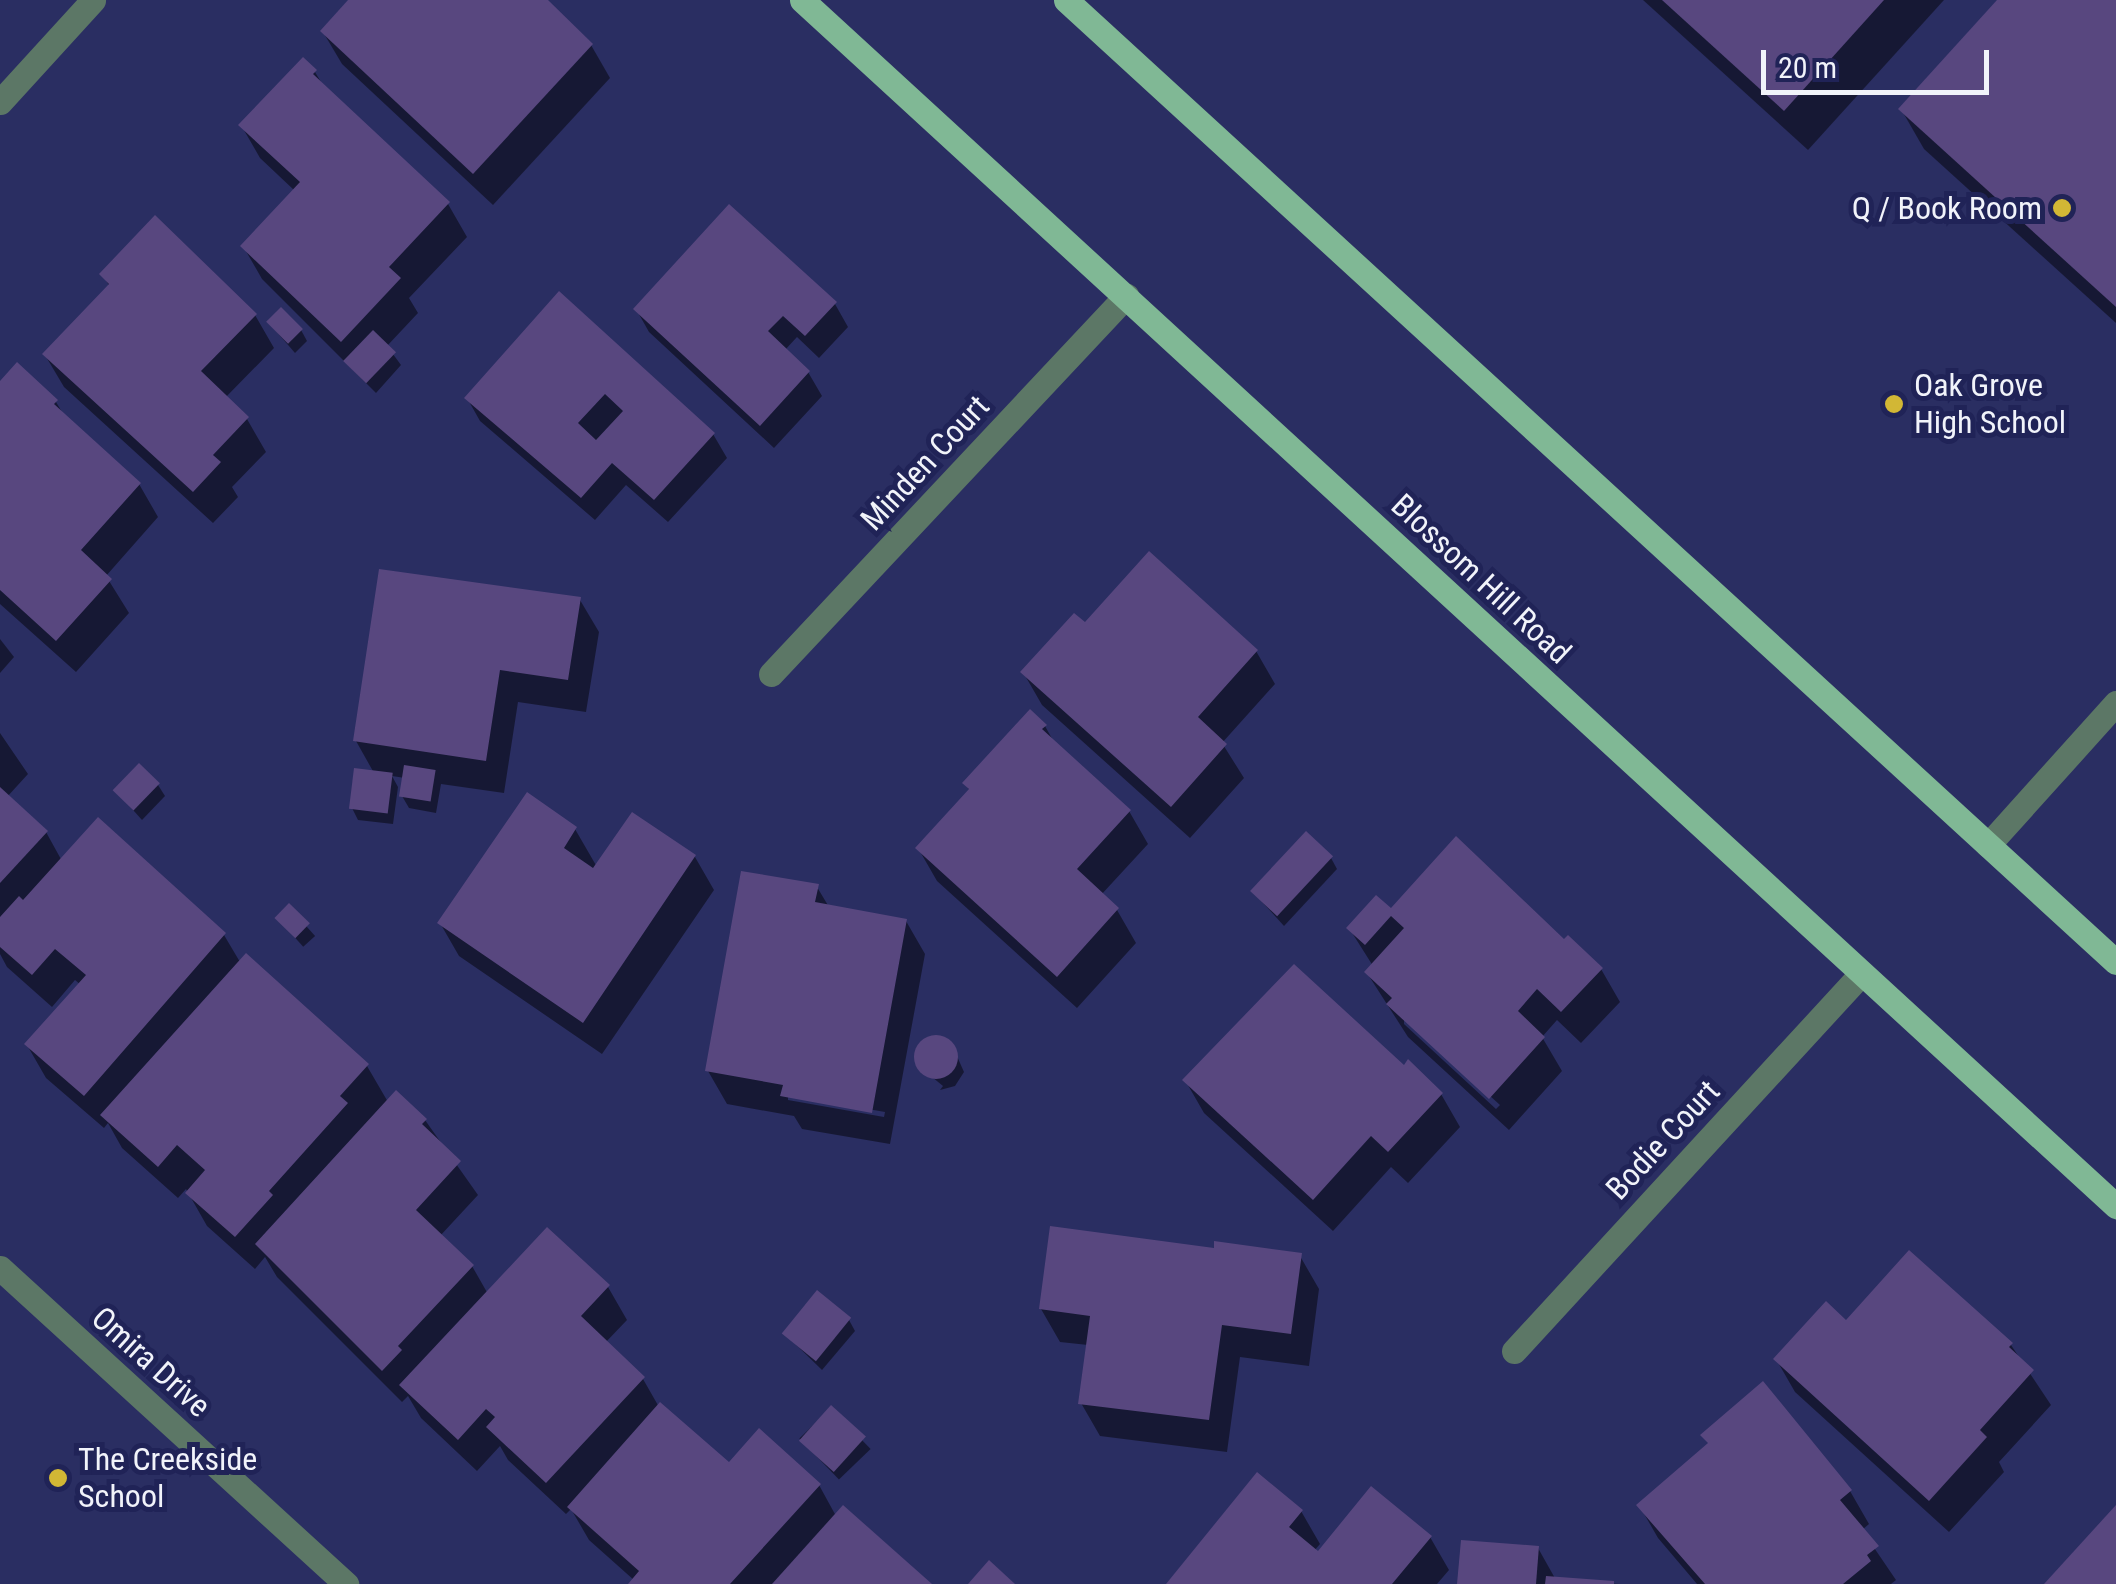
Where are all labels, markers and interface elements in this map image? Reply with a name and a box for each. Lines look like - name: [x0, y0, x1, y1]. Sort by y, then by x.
- scale bar: [1766, 30, 1994, 92]
- text: 20 m: [1778, 50, 1837, 85]
- place label: Q / Book Room: [1852, 189, 2042, 227]
- marker: Q / Book Room: [2051, 197, 2073, 219]
- place label: Oak Grove High School: [1914, 367, 2066, 442]
- street label: Minden Court: [853, 388, 997, 538]
- marker: Oak Grove High School: [1883, 393, 1905, 415]
- street label: Blossom Hill Road: [1383, 486, 1579, 672]
- street label: Bodie Court: [1598, 1073, 1728, 1207]
- street label: Omira Drive: [84, 1299, 218, 1425]
- place label: The Creekside School: [78, 1441, 257, 1516]
- marker: The Creekside School: [47, 1467, 69, 1489]

